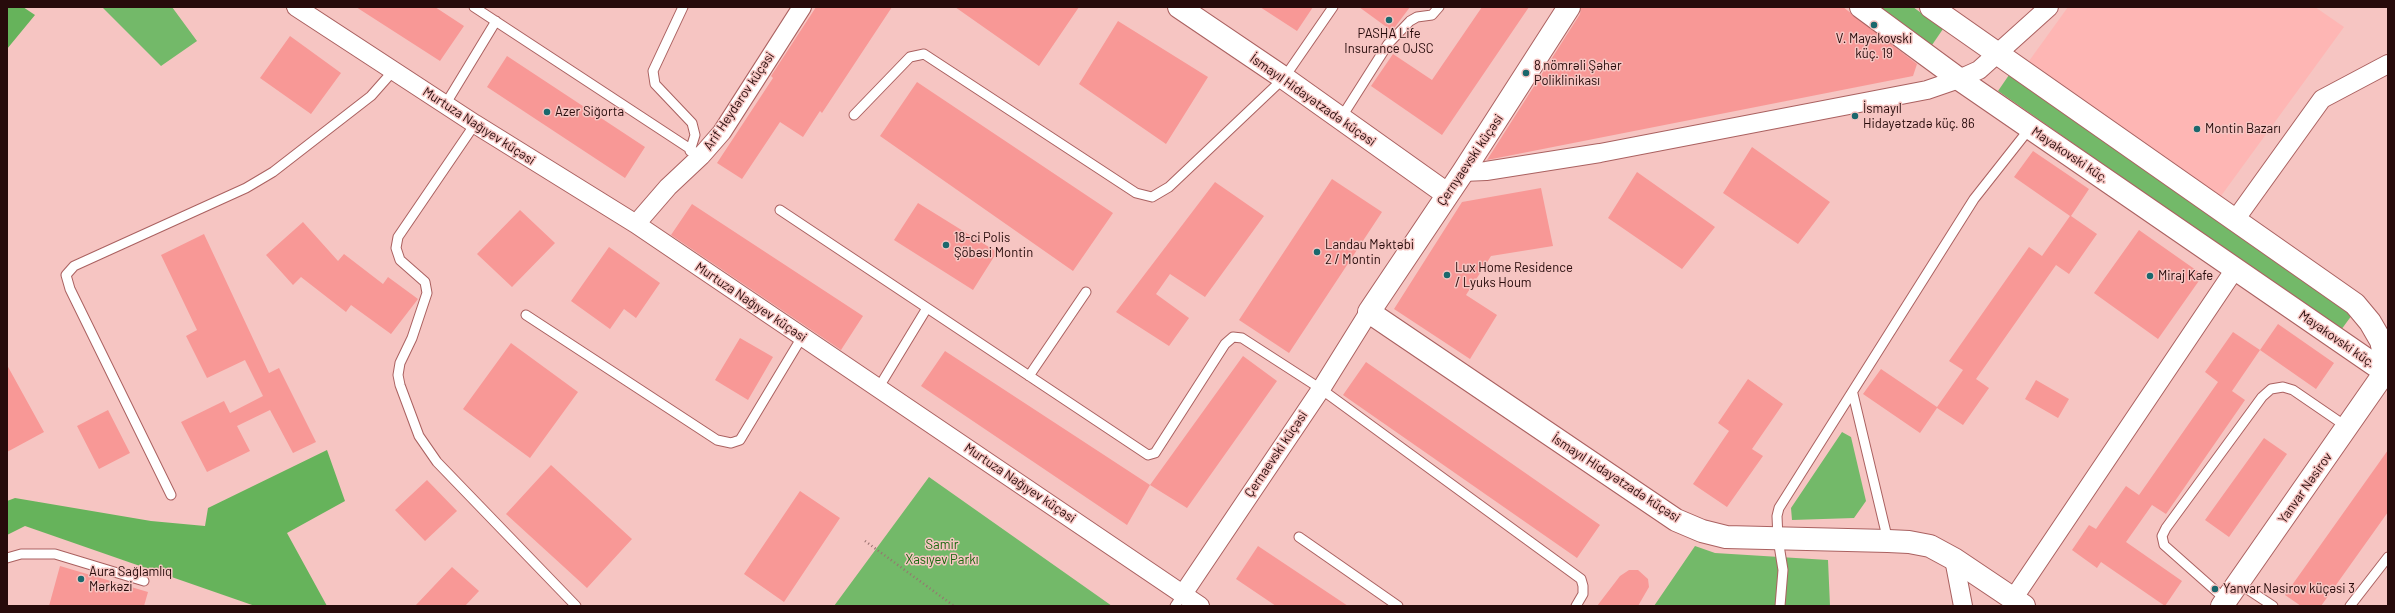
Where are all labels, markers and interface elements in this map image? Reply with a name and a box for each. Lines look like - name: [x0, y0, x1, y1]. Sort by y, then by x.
- marker: PASHA Life Insurance OJSC: [1384, 15, 1394, 25]
- marker: V. Mayakovski küç. 19: [1869, 20, 1879, 30]
- place label: PASHA Life Insurance OJSC: [1344, 26, 1434, 57]
- place label: V. Mayakovski küç. 19: [1836, 31, 1912, 62]
- street label: Arif Heydərov küçəsi: [700, 49, 778, 153]
- street label: İsmayıl Hidayətzadə küçəsi: [1247, 51, 1379, 149]
- place label: 8 nömrəli Şəhər Poliklinikası: [1534, 58, 1622, 89]
- marker: 8 nömrəli Şəhər Poliklinikası: [1521, 68, 1531, 78]
- street label: Murtuza Nağıyev küçəsi: [420, 84, 538, 168]
- place label: İsmayıl Hidayətzadə küç. 86: [1863, 101, 1975, 132]
- place label: Azer Siğorta: [555, 104, 624, 120]
- marker: Azer Siğorta: [542, 107, 552, 117]
- street label: Çernyaevski küçəsi: [1434, 111, 1506, 209]
- marker: İsmayıl Hidayətzadə küç. 86: [1850, 111, 1860, 121]
- place label: Montin Bazarı: [2205, 121, 2281, 137]
- street label: Mayakovski küç.: [2029, 124, 2111, 186]
- marker: Montin Bazarı: [2192, 124, 2202, 134]
- place label: 18-ci Polis Şöbəsi Montin: [954, 230, 1033, 261]
- place label: Landau Məktəbi 2 / Montin: [1325, 237, 1414, 268]
- marker: 18-ci Polis Şöbəsi Montin: [941, 240, 951, 250]
- marker: Landau Məktəbi 2 / Montin: [1312, 247, 1322, 257]
- street label: Murtuza Nağıyev küçəsi: [692, 259, 810, 345]
- place label: Lux Home Residence / Lyuks Houm: [1455, 260, 1573, 291]
- place label: Miraj Kafe: [2158, 268, 2213, 284]
- marker: Lux Home Residence / Lyuks Houm: [1442, 270, 1452, 280]
- marker: Miraj Kafe: [2145, 271, 2155, 281]
- street label: Mayakovski küç.: [2296, 307, 2378, 371]
- street label: Çernaevski küçəsi: [1241, 408, 1311, 500]
- street label: İsmayıl Hidayətzadə küçəsi: [1549, 431, 1683, 525]
- street label: Murtuza Nağıyev küçəsi: [961, 440, 1079, 526]
- street label: Yanvar Nəsirov: [2275, 449, 2335, 527]
- park label: Samir Xasıyev Parkı: [906, 537, 978, 568]
- place label: Aura Sağlamlıq Mərkəzi: [89, 564, 172, 595]
- marker: Aura Sağlamlıq Mərkəzi: [76, 574, 86, 584]
- place label: Yanvar Nəsirov küçəsi 3: [2223, 581, 2355, 597]
- marker: Yanvar Nəsirov küçəsi 3: [2210, 584, 2220, 594]

